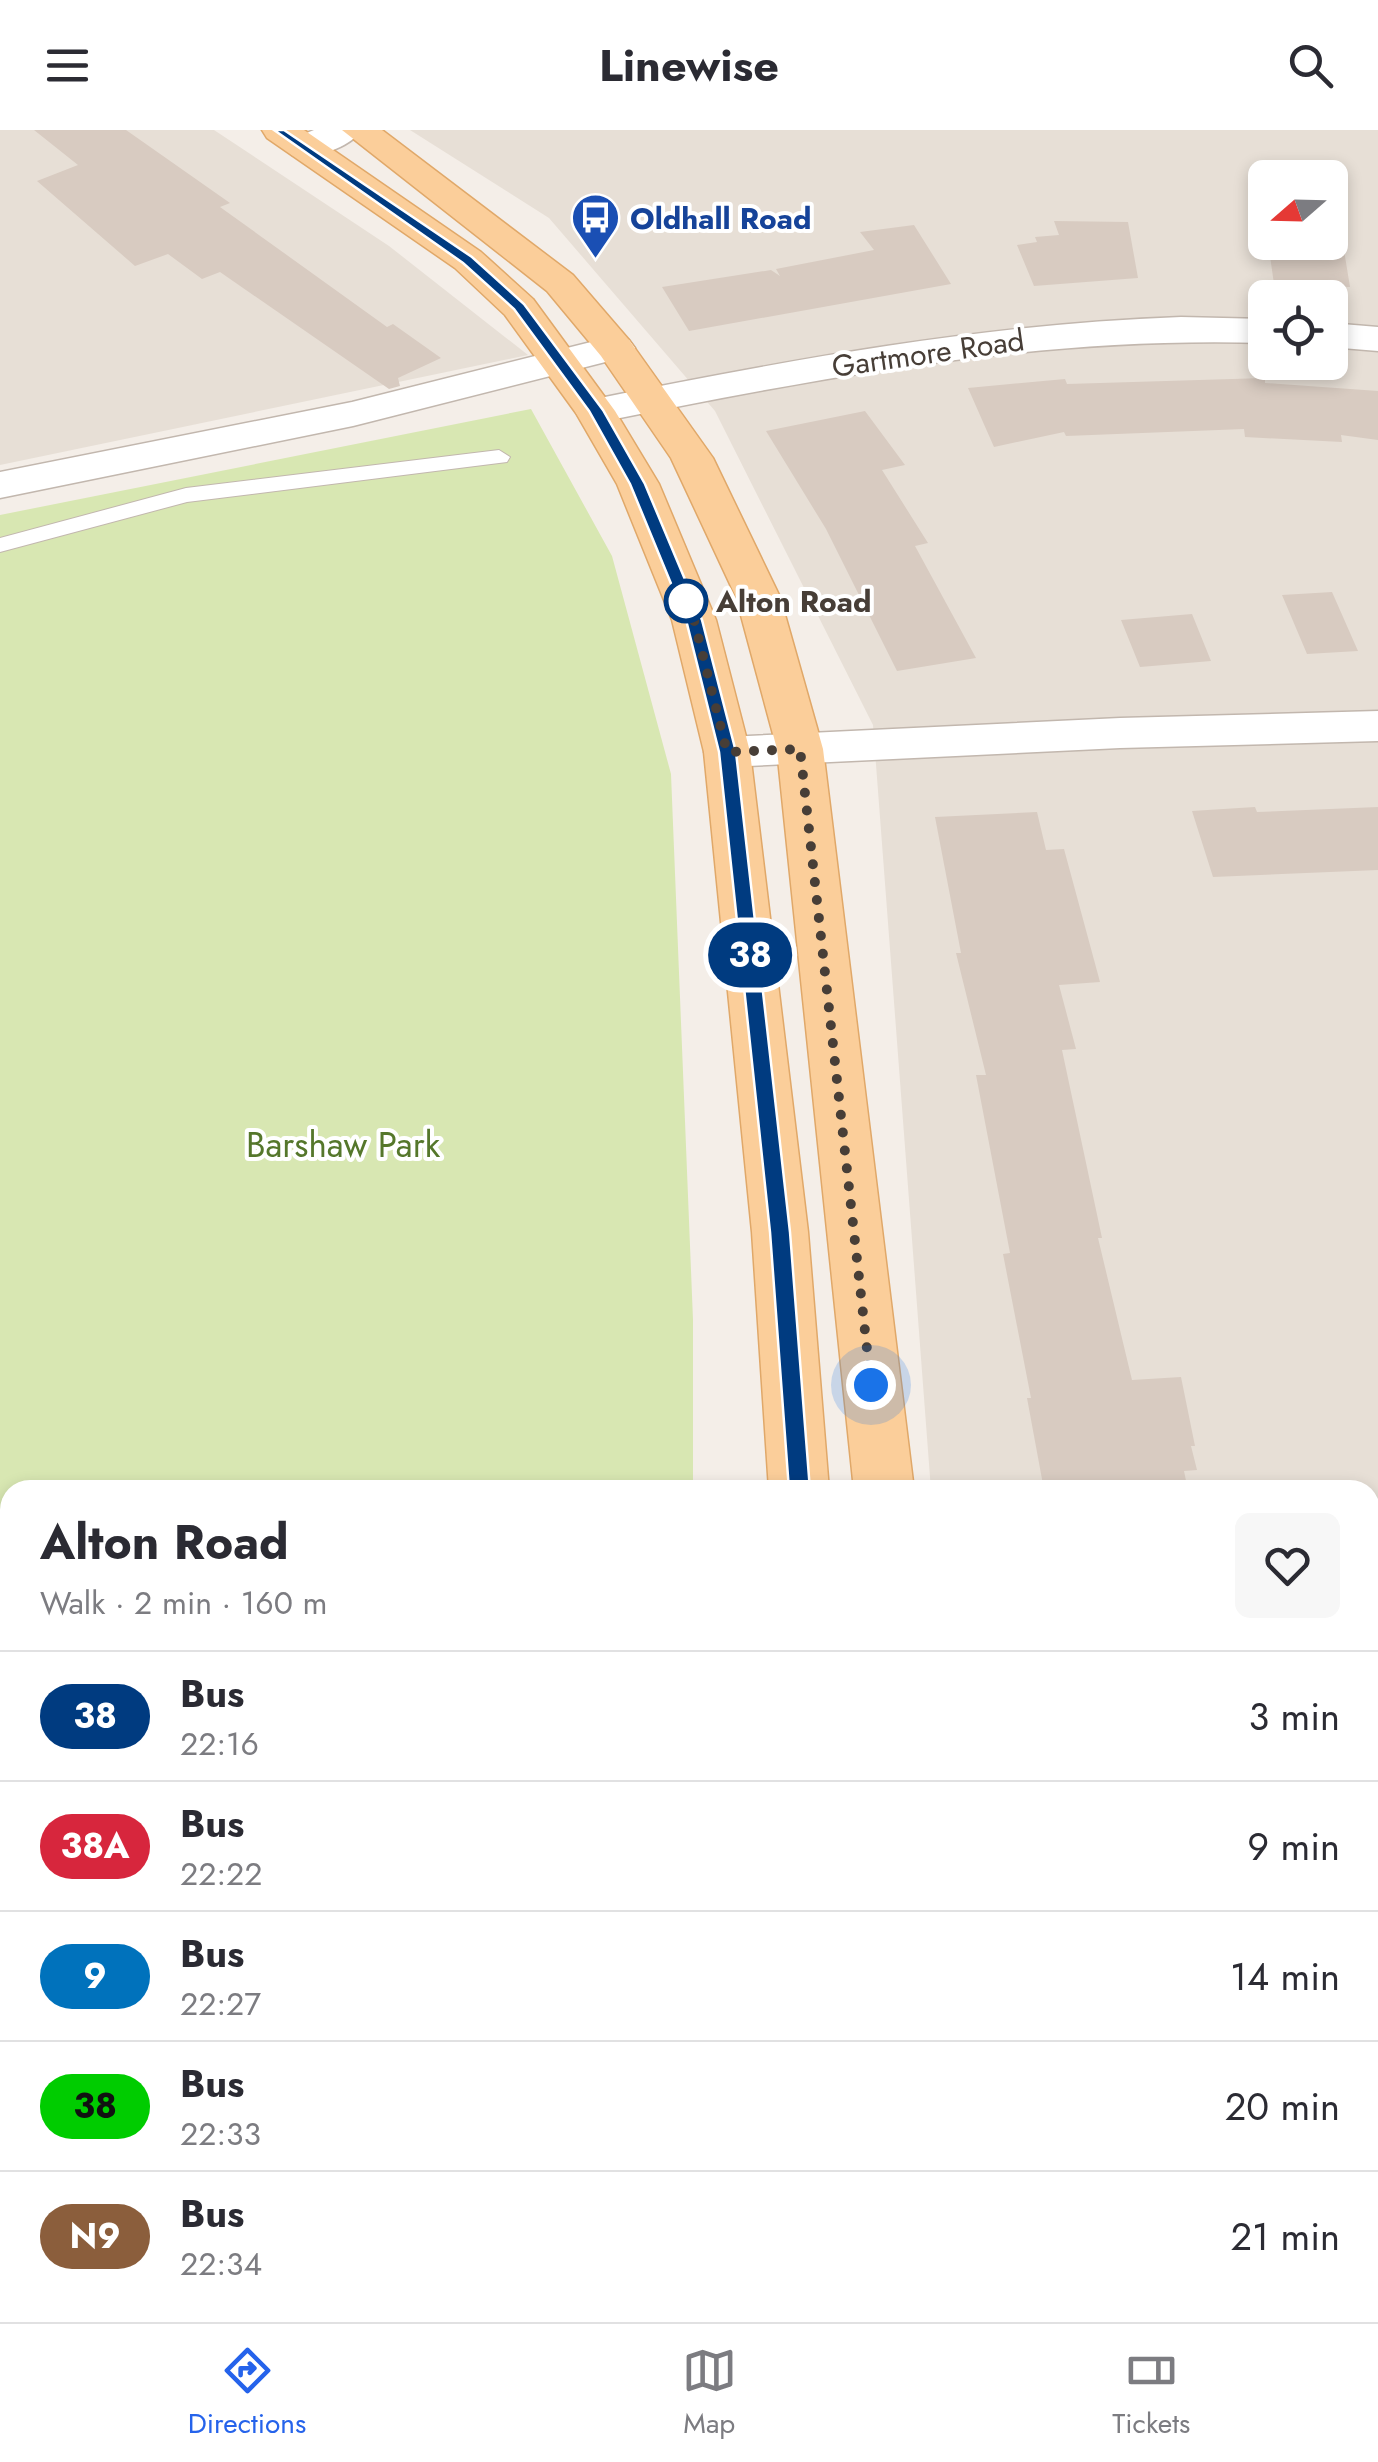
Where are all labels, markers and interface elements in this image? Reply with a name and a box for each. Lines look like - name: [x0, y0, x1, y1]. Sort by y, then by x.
- text: Linewise: [599, 33, 779, 98]
- icon: menu: [40, 38, 95, 93]
- icon: search: [1283, 38, 1338, 93]
- north arrow: [1248, 160, 1348, 260]
- map controls: [1248, 160, 1348, 380]
- bus stop icon: Oldhall Road: [569, 192, 621, 260]
- place label: Oldhall Road: [630, 197, 811, 240]
- button: locate: [1248, 280, 1348, 380]
- street label: Gartmore Road: [829, 318, 1027, 388]
- marker: Alton Road: [665, 580, 707, 622]
- place label: Alton Road: [715, 580, 871, 623]
- line badge: 38: [705, 922, 795, 988]
- text: 38: [728, 930, 772, 980]
- park label: Barshaw Park: [246, 1120, 441, 1170]
- your location: [846, 1360, 896, 1410]
- text: Alton Road: [40, 1508, 289, 1577]
- button: heart: [1235, 1513, 1340, 1618]
- text: Walk · 2 min · 160 m: [40, 1580, 327, 1626]
- text: Bus: [180, 1666, 244, 1721]
- text: 3 min: [1248, 1689, 1340, 1744]
- text: 38: [73, 1691, 117, 1741]
- text: 22:16: [180, 1721, 259, 1767]
- text: Bus: [180, 1796, 244, 1851]
- text: 9 min: [1247, 1819, 1340, 1874]
- text: 38A: [61, 1821, 129, 1871]
- text: 22:22: [180, 1851, 262, 1897]
- text: Bus: [180, 1926, 244, 1981]
- text: 14 min: [1230, 1949, 1340, 2004]
- text: 9: [83, 1951, 107, 2001]
- text: 22:27: [180, 1981, 261, 2027]
- text: Bus: [180, 2056, 244, 2111]
- text: 20 min: [1225, 2079, 1340, 2134]
- text: 38: [73, 2081, 117, 2131]
- text: 22:33: [180, 2111, 261, 2157]
- text: Bus: [180, 2186, 244, 2241]
- text: 21 min: [1230, 2209, 1340, 2264]
- text: N9: [69, 2211, 121, 2261]
- text: 22:34: [180, 2241, 262, 2287]
- tab: Directions: [188, 2343, 306, 2444]
- tab: Map: [682, 2343, 737, 2444]
- tab: Tickets: [1112, 2343, 1190, 2444]

